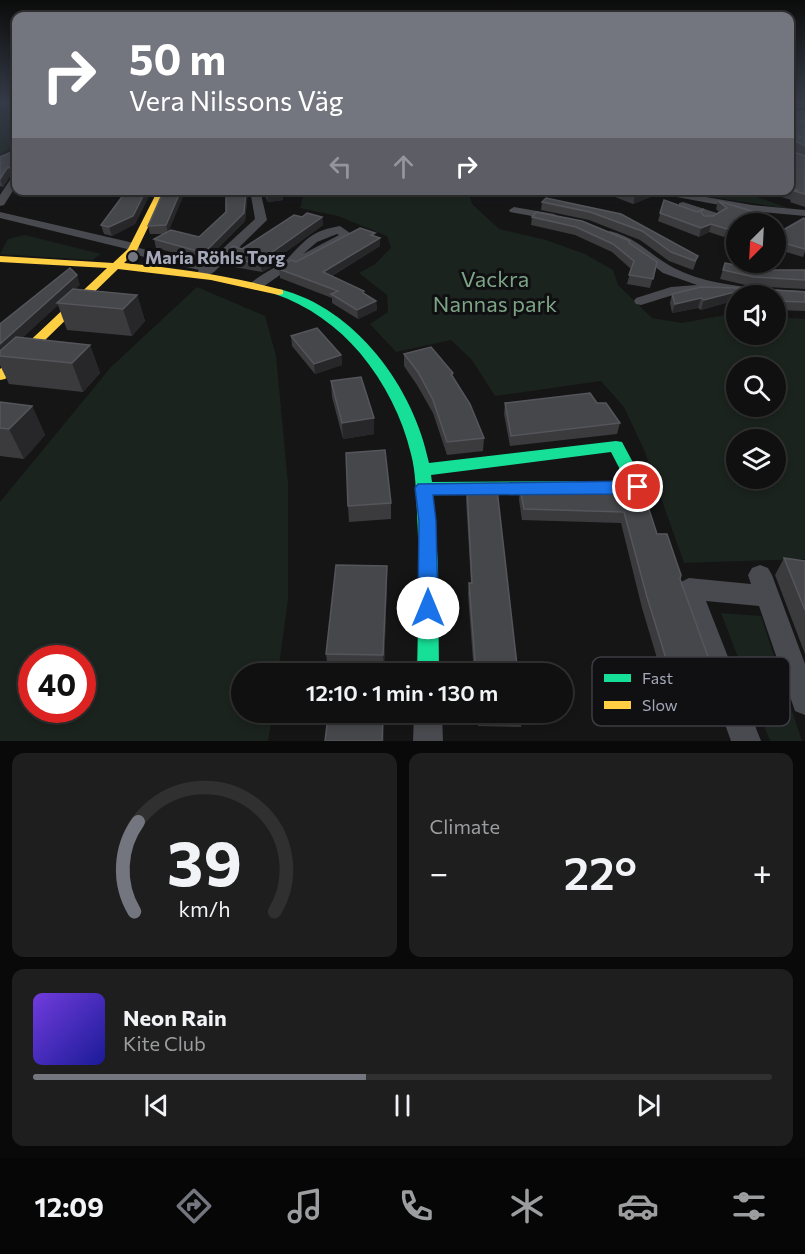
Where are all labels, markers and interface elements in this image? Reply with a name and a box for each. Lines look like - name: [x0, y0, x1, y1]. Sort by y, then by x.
- text: 50 m: [129, 32, 226, 84]
- icon: right: [30, 36, 108, 114]
- text: Vera Nilssons Väg: [129, 84, 343, 117]
- icon: left: [324, 150, 357, 183]
- icon: ahead: [387, 150, 420, 183]
- icon: right: [450, 150, 483, 183]
- north arrow: [726, 213, 786, 273]
- map controls: [726, 213, 786, 489]
- place label: Maria Röhls Torg: [145, 246, 285, 268]
- marker: Maria Röhls Torg: [126, 250, 140, 264]
- park label: Vackra Nannas park: [433, 265, 557, 317]
- button: sound: [726, 285, 786, 345]
- button: search: [726, 357, 786, 417]
- button: layers: [726, 429, 786, 489]
- pin: [612, 461, 663, 512]
- icon: arrive: [621, 470, 654, 503]
- position arrow: [396, 576, 460, 640]
- speed limit sign: 40: [18, 645, 96, 723]
- legend: [592, 657, 790, 726]
- text: Fast: [642, 668, 673, 687]
- text: 12:10 · 1 min · 130 m: [306, 679, 498, 706]
- text: Slow: [642, 695, 678, 714]
- text: Climate: [430, 814, 500, 838]
- text: 39: [167, 823, 242, 899]
- text: 22°: [564, 844, 637, 899]
- text: −: [430, 851, 448, 892]
- text: +: [753, 851, 772, 892]
- text: km/h: [178, 895, 230, 921]
- text: Neon Rain: [123, 1004, 227, 1031]
- text: Kite Club: [123, 1031, 206, 1055]
- icon: previous: [140, 1089, 173, 1122]
- icon: pause: [386, 1089, 419, 1122]
- icon: next: [632, 1089, 665, 1122]
- icon: directions: [173, 1185, 215, 1227]
- icon: music: [284, 1185, 326, 1227]
- icon: phone: [395, 1185, 437, 1227]
- icon: climate: [506, 1185, 548, 1227]
- icon: car: [617, 1185, 659, 1227]
- icon: filters: [728, 1185, 770, 1227]
- text: 12:09: [35, 1190, 104, 1223]

